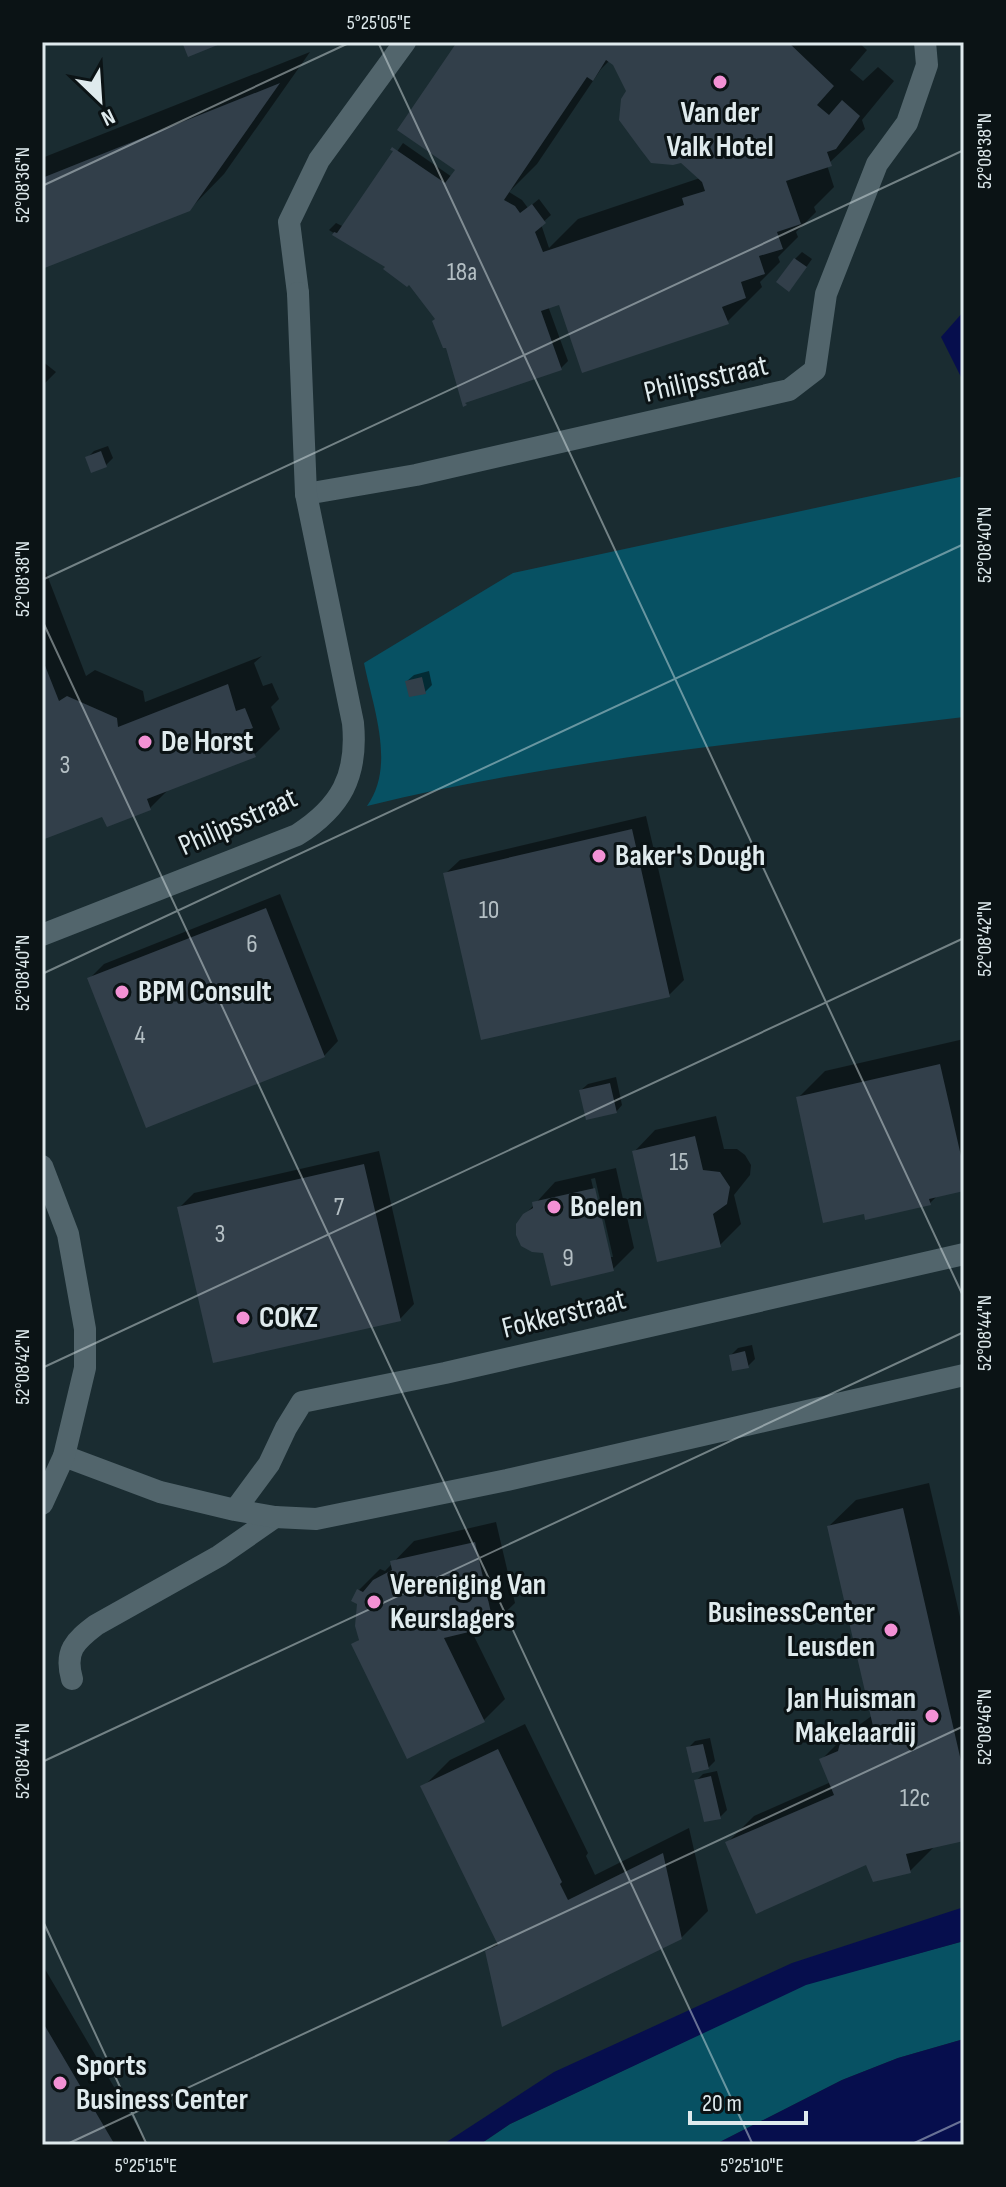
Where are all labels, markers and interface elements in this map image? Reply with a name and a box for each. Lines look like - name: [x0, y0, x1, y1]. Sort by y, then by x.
- text: 5°25'05"E: [347, 11, 411, 35]
- north arrow: [60, 60, 140, 140]
- marker: Van der Valk Hotel: [711, 73, 729, 91]
- place label: Van der Valk Hotel: [666, 95, 774, 165]
- text: N: [97, 102, 119, 131]
- text: 52°08'38"N: [973, 113, 997, 189]
- text: 52°08'36"N: [11, 147, 35, 223]
- house number: 18a: [447, 257, 477, 288]
- street label: Philipsstraat: [641, 347, 771, 411]
- text: 52°08'40"N: [973, 507, 997, 583]
- text: 52°08'38"N: [11, 541, 35, 617]
- place label: De Horst: [161, 724, 254, 760]
- marker: De Horst: [136, 733, 154, 751]
- house number: 3: [60, 750, 70, 781]
- street label: Philipsstraat: [173, 780, 303, 864]
- place label: Baker's Dough: [615, 838, 765, 874]
- marker: Baker's Dough: [590, 847, 608, 865]
- house number: 10: [479, 895, 499, 926]
- text: 52°08'42"N: [973, 901, 997, 977]
- house number: 6: [246, 929, 258, 960]
- text: 52°08'40"N: [11, 935, 35, 1011]
- place label: BPM Consult: [138, 974, 272, 1010]
- marker: BPM Consult: [113, 983, 131, 1001]
- house number: 4: [135, 1020, 146, 1051]
- house number: 15: [669, 1147, 689, 1178]
- place label: Boelen: [570, 1189, 642, 1225]
- house number: 7: [334, 1192, 345, 1223]
- marker: Boelen: [545, 1198, 563, 1216]
- house number: 3: [215, 1219, 225, 1250]
- house number: 9: [562, 1243, 574, 1274]
- street label: Fokkerstraat: [498, 1281, 630, 1347]
- text: 52°08'44"N: [973, 1295, 997, 1371]
- place label: COKZ: [259, 1300, 318, 1336]
- marker: COKZ: [234, 1309, 252, 1327]
- text: 52°08'42"N: [11, 1329, 35, 1405]
- place label: Vereniging Van Keurslagers: [390, 1567, 546, 1637]
- marker: Vereniging Van Keurslagers: [365, 1593, 383, 1611]
- place label: BusinessCenter Leusden: [708, 1595, 875, 1665]
- marker: BusinessCenter Leusden: [882, 1621, 900, 1639]
- place label: Jan Huisman Makelaardij: [786, 1681, 916, 1751]
- text: 52°08'46"N: [973, 1689, 997, 1765]
- marker: Jan Huisman Makelaardij: [923, 1707, 941, 1725]
- text: 52°08'44"N: [11, 1723, 35, 1799]
- house number: 12c: [900, 1783, 930, 1814]
- place label: Sports Business Center: [76, 2048, 248, 2118]
- marker: Sports Business Center: [51, 2074, 69, 2092]
- scale bar: [690, 2075, 806, 2125]
- text: 20 m: [702, 2089, 742, 2118]
- text: 5°25'15"E: [115, 2154, 177, 2178]
- text: 5°25'10"E: [720, 2154, 784, 2178]

